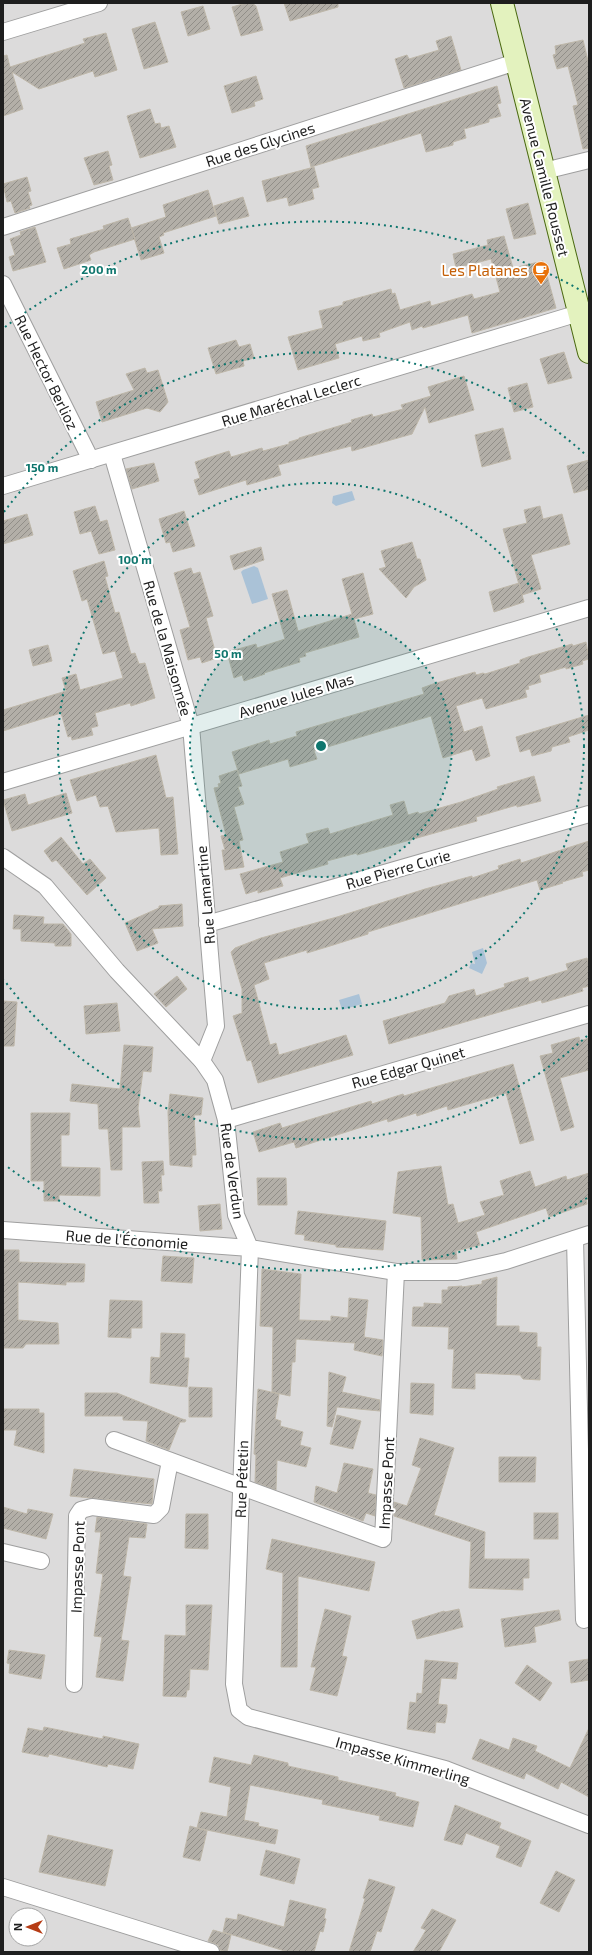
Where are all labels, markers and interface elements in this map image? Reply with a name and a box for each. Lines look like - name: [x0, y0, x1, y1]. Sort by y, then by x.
- street label: Avenue Camille Rousset: [517, 96, 573, 258]
- street label: Rue des Glycines: [203, 118, 317, 170]
- cafe icon: Les Platanes: [531, 260, 551, 285]
- place label: Les Platanes: [441, 261, 528, 279]
- text: 200 m: [81, 262, 117, 276]
- street label: Rue Hector Berlioz: [11, 312, 83, 432]
- street label: Rue Maréchal Leclerc: [219, 370, 363, 430]
- text: 150 m: [26, 460, 58, 474]
- text: 100 m: [118, 552, 152, 566]
- street label: Rue de la Maisonnée: [140, 578, 196, 718]
- text: 50 m: [214, 646, 242, 660]
- street label: Avenue Jules Mas: [236, 669, 356, 721]
- centre of rings: [314, 739, 328, 753]
- street label: Rue Lamartine: [192, 845, 218, 945]
- street label: Rue Pierre Curie: [344, 845, 452, 893]
- street label: Rue Edgar Quinet: [349, 1042, 467, 1093]
- street label: Rue de Verdun: [217, 1122, 249, 1220]
- street label: Rue de l'Économie: [65, 1226, 189, 1252]
- street label: Impasse Pont: [375, 1436, 397, 1530]
- street label: Rue Pétetin: [231, 1440, 251, 1518]
- street label: Impasse Pont: [66, 1520, 88, 1613]
- street label: Impasse Kimmerling: [334, 1732, 473, 1788]
- north arrow: [8, 1907, 48, 1947]
- text: N: [11, 1923, 24, 1931]

